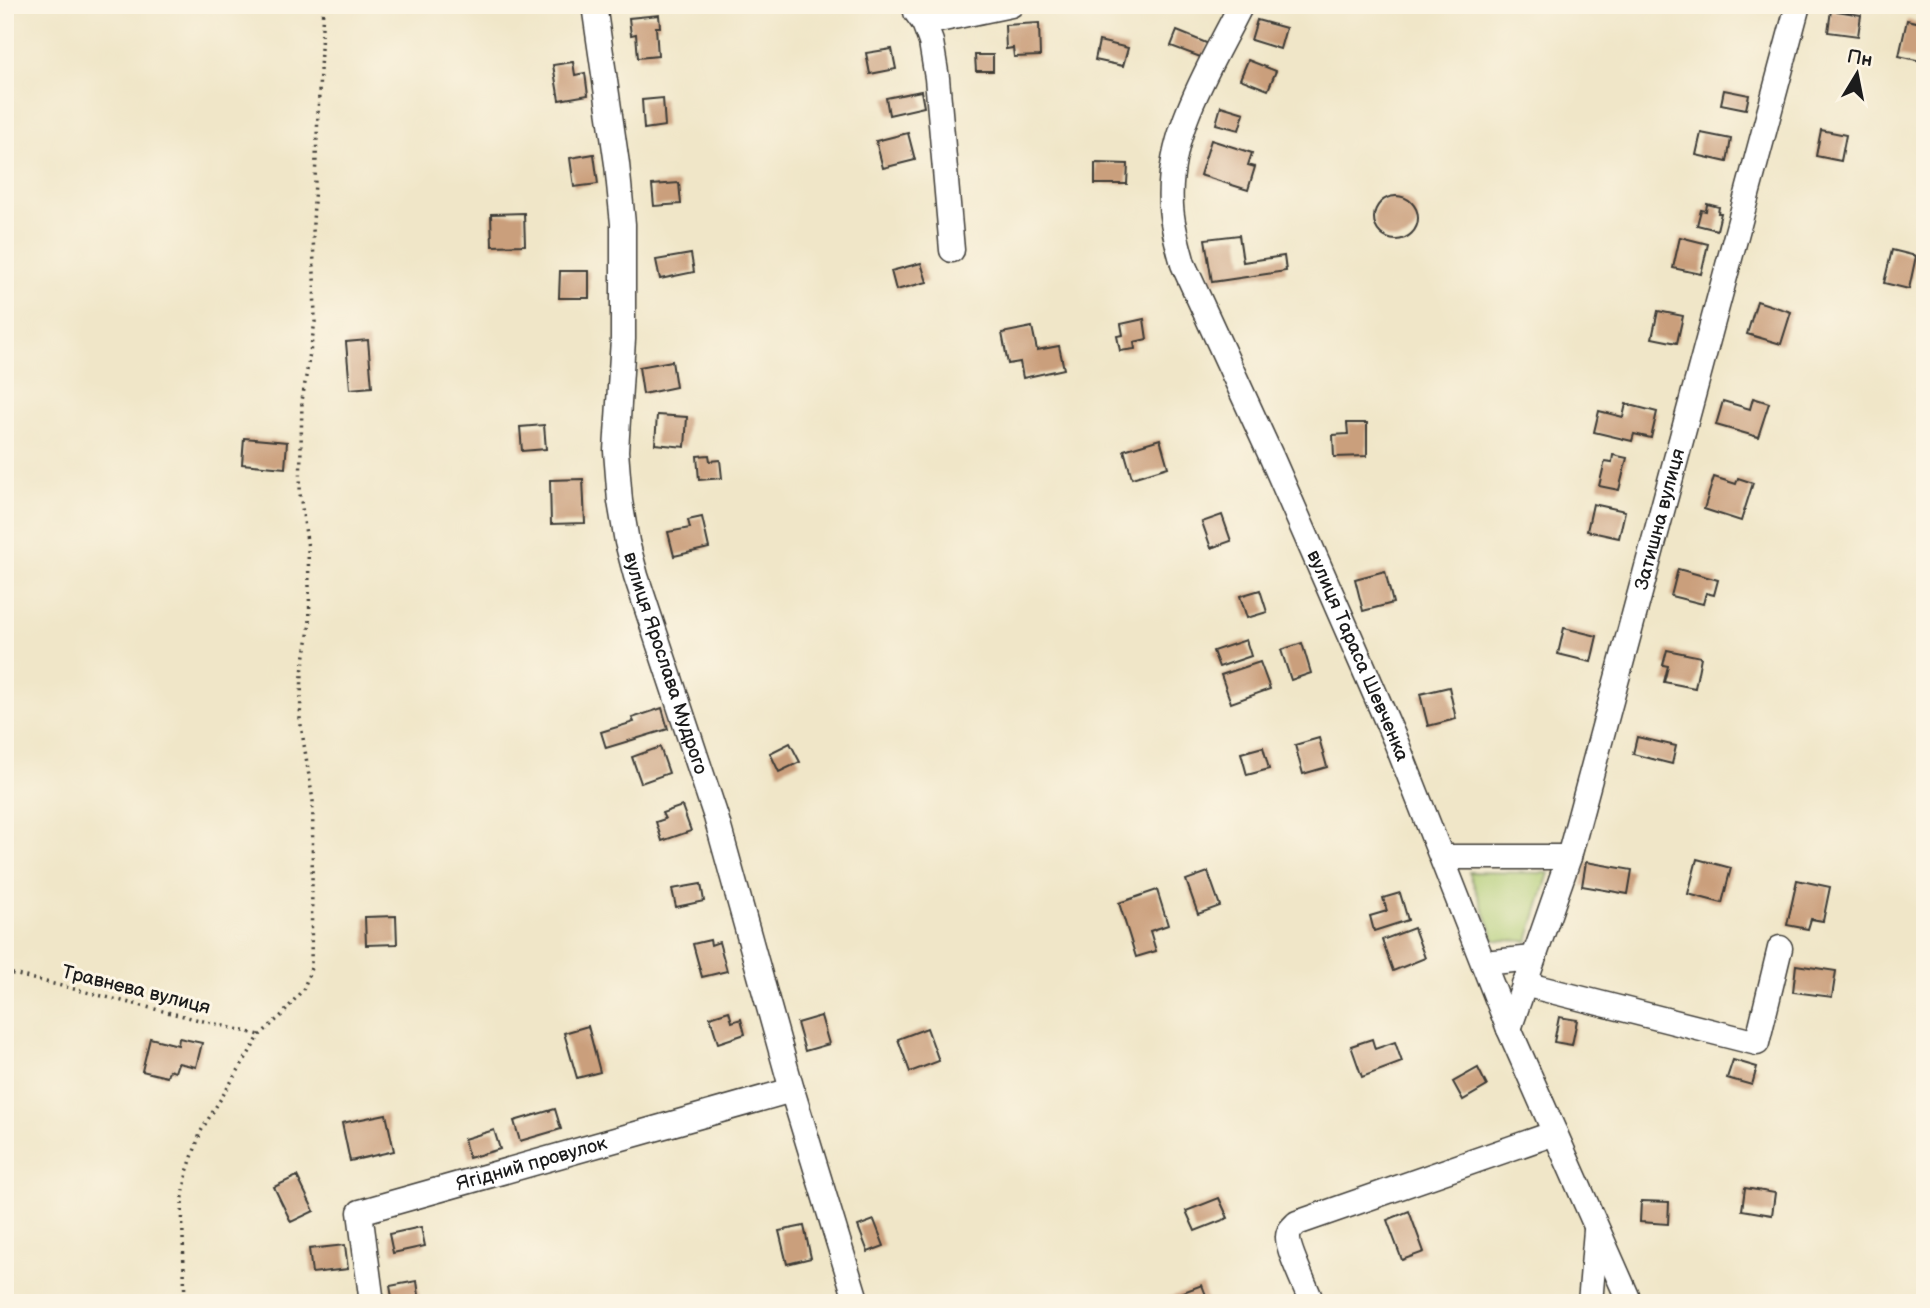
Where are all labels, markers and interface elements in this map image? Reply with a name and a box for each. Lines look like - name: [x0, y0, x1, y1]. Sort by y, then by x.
- north arrow: [1822, 38, 1892, 108]
- text: Пн: [1845, 45, 1874, 72]
- street label: Затишна вулиця: [1630, 446, 1690, 592]
- street label: вулиця Тараса Шевченка: [1302, 546, 1414, 765]
- street label: вулиця Ярослава Мудрого: [619, 550, 713, 777]
- street label: Травнева вулиця: [59, 960, 213, 1020]
- street label: Ягідний провулок: [454, 1131, 609, 1196]

